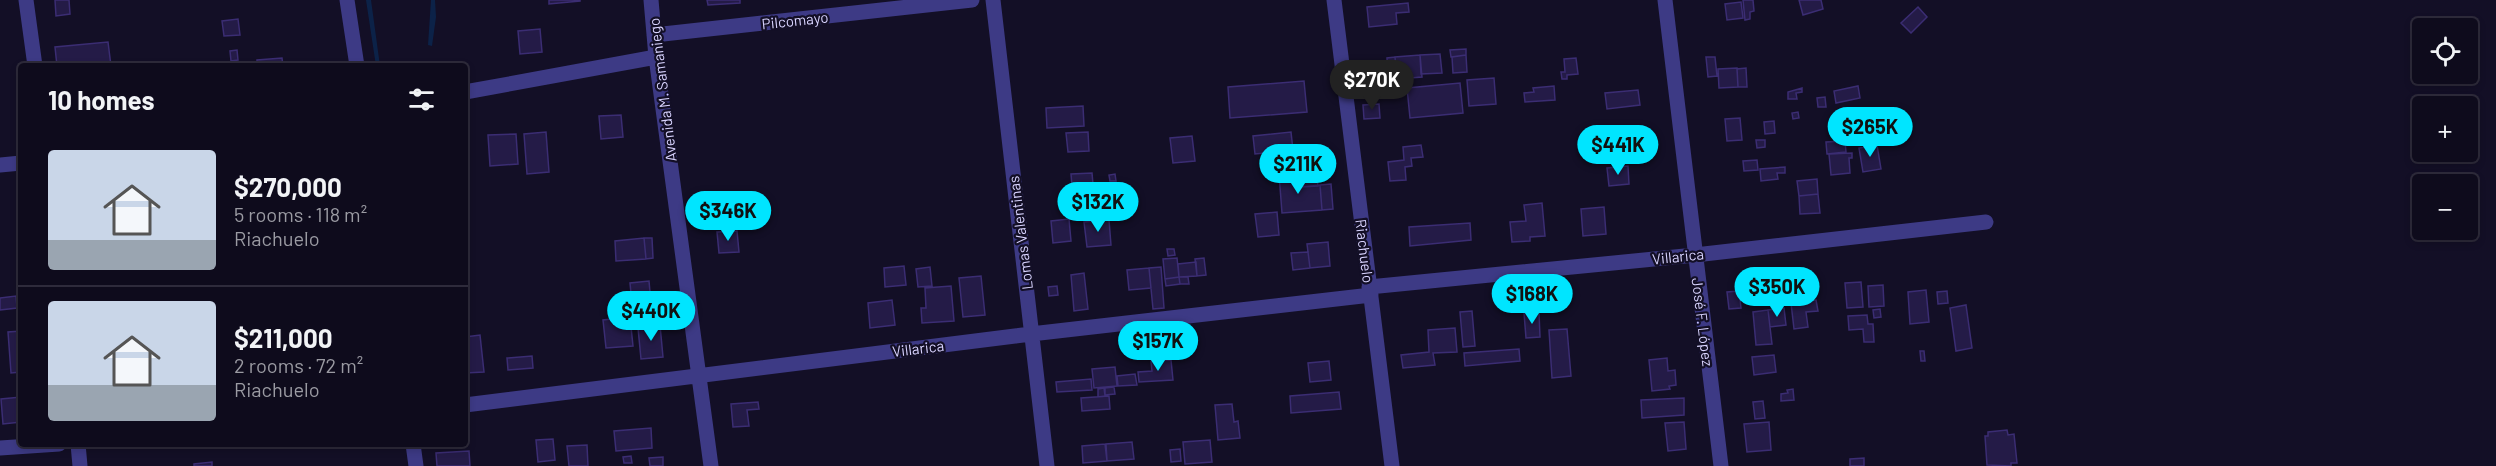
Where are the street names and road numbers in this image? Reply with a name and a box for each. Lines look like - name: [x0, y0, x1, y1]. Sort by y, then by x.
- street label: Pilcomayo: [761, 8, 829, 32]
- street label: Avenida M. Samaniego: [644, 17, 680, 163]
- street label: Lomas Valentinas: [1004, 175, 1036, 291]
- street label: Riachuelo: [1352, 218, 1378, 284]
- street label: Villarica: [1651, 244, 1705, 268]
- street label: José F. López: [1689, 277, 1717, 368]
- street label: Villarica: [891, 336, 945, 360]

